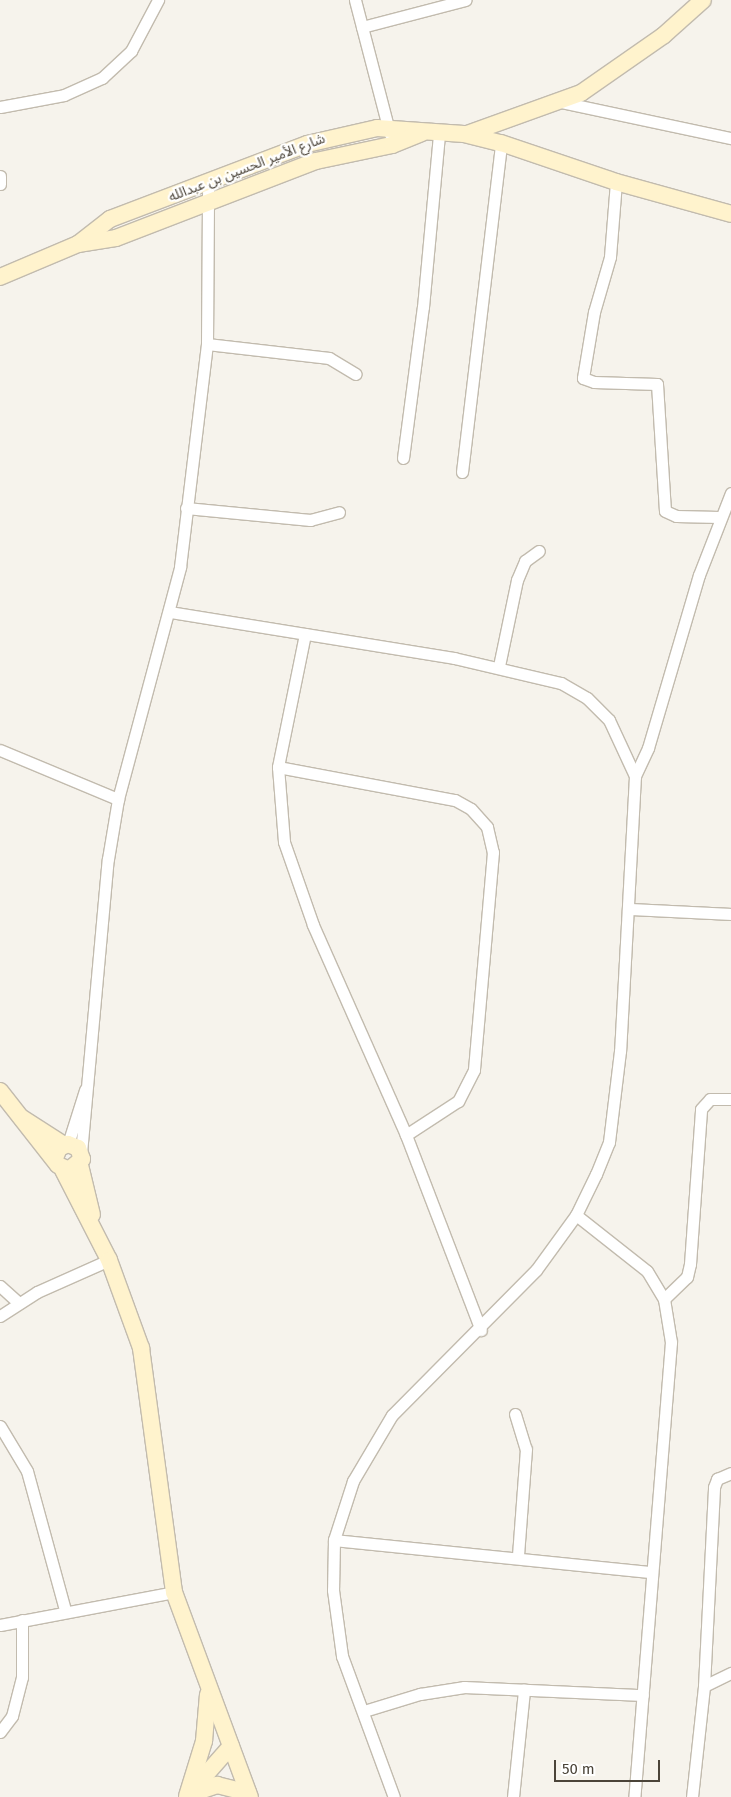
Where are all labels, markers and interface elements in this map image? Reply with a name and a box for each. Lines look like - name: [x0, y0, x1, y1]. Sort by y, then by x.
- street label: شارع الأمير الحسين بن عبدالله: [166, 130, 328, 206]
- scale bar: [556, 1750, 662, 1782]
- text: 50 m: [562, 1760, 595, 1778]

